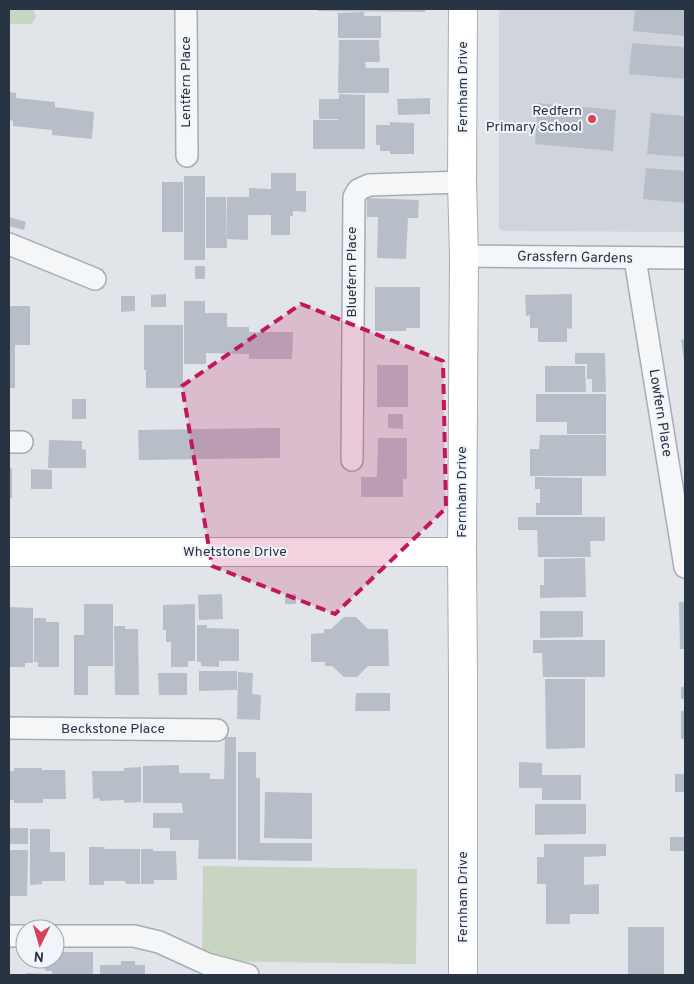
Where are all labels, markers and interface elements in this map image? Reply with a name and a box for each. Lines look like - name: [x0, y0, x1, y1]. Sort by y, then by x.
- street label: Lentfern Place: [178, 36, 195, 128]
- street label: Fernham Drive: [455, 41, 472, 133]
- place label: Redfern Primary School: [486, 103, 582, 136]
- marker: Redfern Primary School: [586, 113, 598, 125]
- street label: Bluefern Place: [344, 226, 361, 318]
- street label: Grassfern Gardens: [517, 248, 633, 268]
- street label: Lowfern Place: [645, 368, 675, 458]
- street label: Fernham Drive: [454, 446, 471, 538]
- street label: Whetstone Drive: [183, 544, 287, 561]
- street label: Beckstone Place: [61, 721, 165, 738]
- street label: Fernham Drive: [455, 851, 472, 943]
- north arrow: [15, 919, 65, 969]
- text: N: [33, 947, 45, 964]

